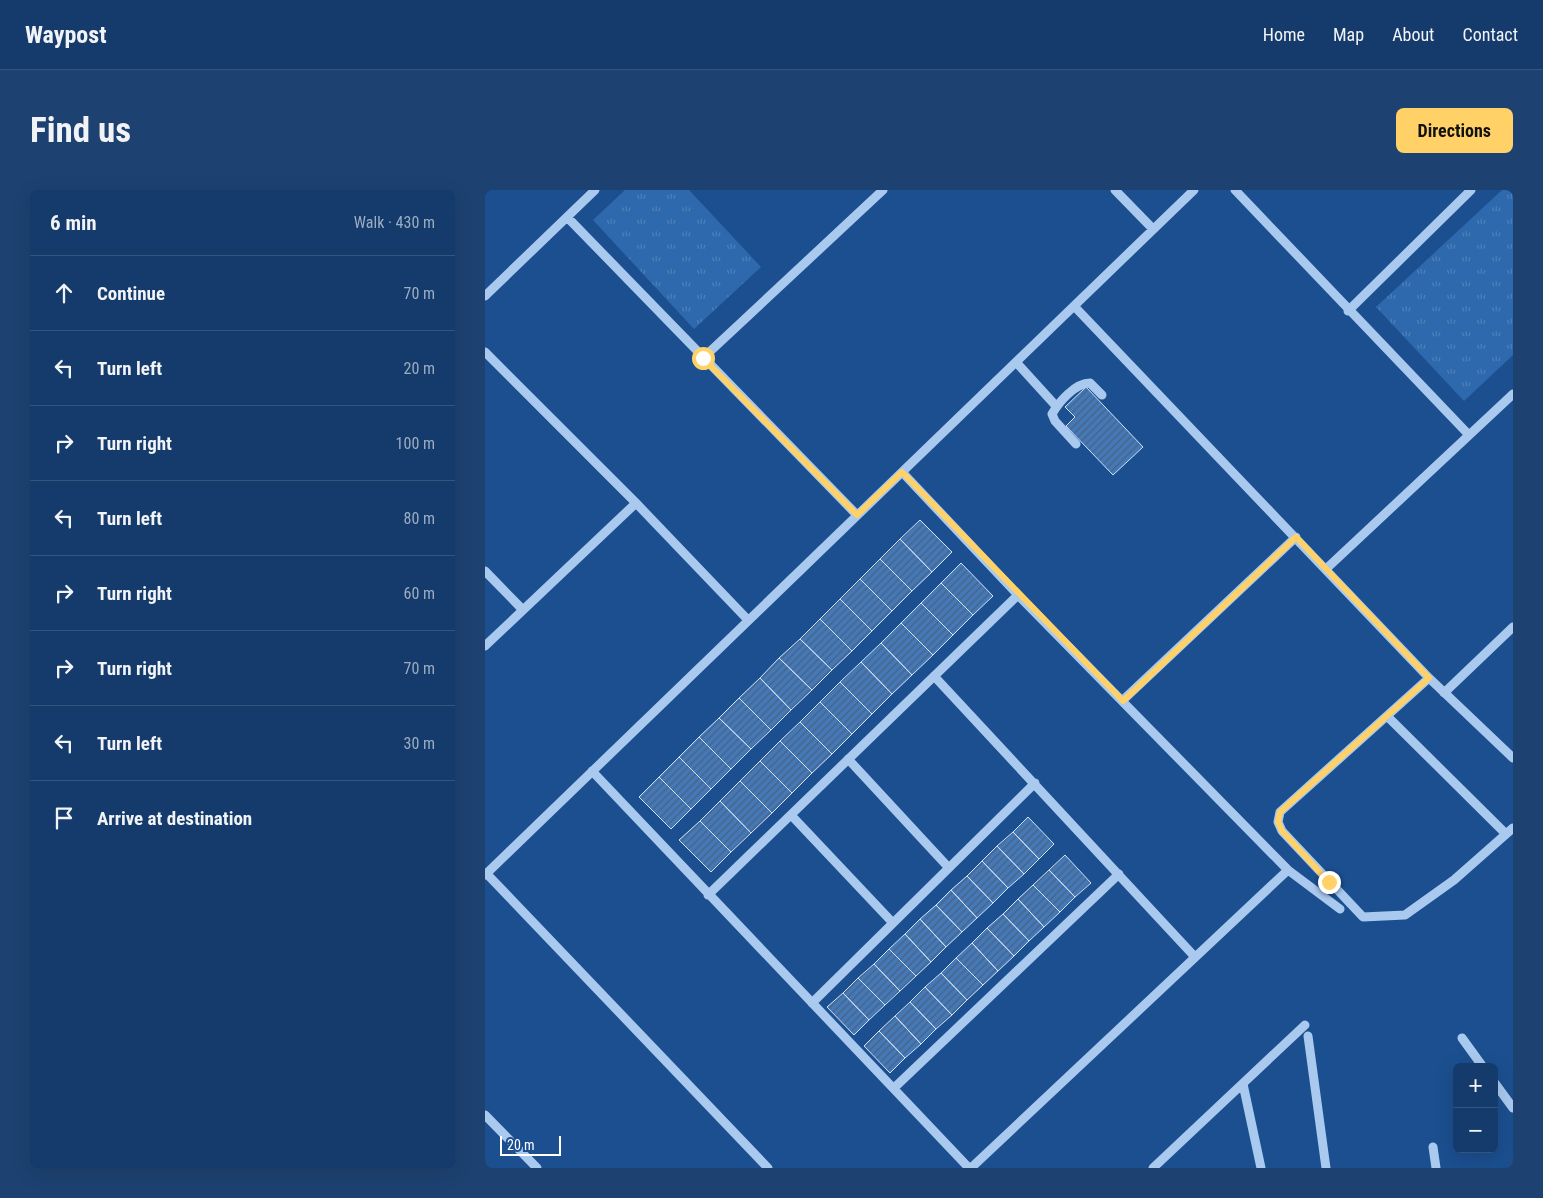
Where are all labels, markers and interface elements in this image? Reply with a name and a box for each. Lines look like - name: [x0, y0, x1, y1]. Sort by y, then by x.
- text: Waypost: [25, 21, 107, 49]
- text: Home: [1263, 24, 1305, 45]
- text: Map: [1333, 24, 1364, 45]
- text: About: [1392, 24, 1434, 45]
- text: Contact: [1462, 24, 1518, 45]
- button: Directions: [1396, 108, 1513, 153]
- text: Find us: [30, 110, 131, 151]
- text: 6 min: [50, 211, 97, 235]
- text: Walk · 430 m: [354, 213, 435, 232]
- icon: ahead: [50, 279, 78, 307]
- text: Continue: [97, 282, 165, 305]
- text: 70 m: [403, 284, 435, 303]
- route start: [692, 347, 715, 370]
- icon: left: [50, 354, 78, 382]
- text: Turn left: [97, 357, 162, 380]
- text: 20 m: [403, 359, 435, 378]
- icon: right: [50, 429, 78, 457]
- text: Turn right: [97, 432, 172, 455]
- text: 100 m: [396, 434, 435, 453]
- icon: left: [50, 504, 78, 532]
- text: Turn left: [97, 507, 162, 530]
- text: 80 m: [403, 509, 435, 528]
- icon: right: [50, 579, 78, 607]
- text: Turn right: [97, 582, 172, 605]
- text: 60 m: [403, 584, 435, 603]
- icon: right: [50, 654, 78, 682]
- text: Turn right: [97, 657, 172, 680]
- text: 70 m: [403, 659, 435, 678]
- icon: left: [50, 729, 78, 757]
- text: Turn left: [97, 732, 162, 755]
- text: 30 m: [403, 734, 435, 753]
- icon: arrive: [50, 804, 78, 832]
- text: Arrive at destination: [97, 807, 252, 830]
- route end: [1318, 871, 1341, 894]
- map controls: [1453, 1063, 1498, 1153]
- button: +: [1453, 1063, 1498, 1108]
- button: −: [1453, 1108, 1498, 1153]
- scale bar: [500, 1133, 561, 1156]
- text: 20 m: [507, 1137, 535, 1153]

